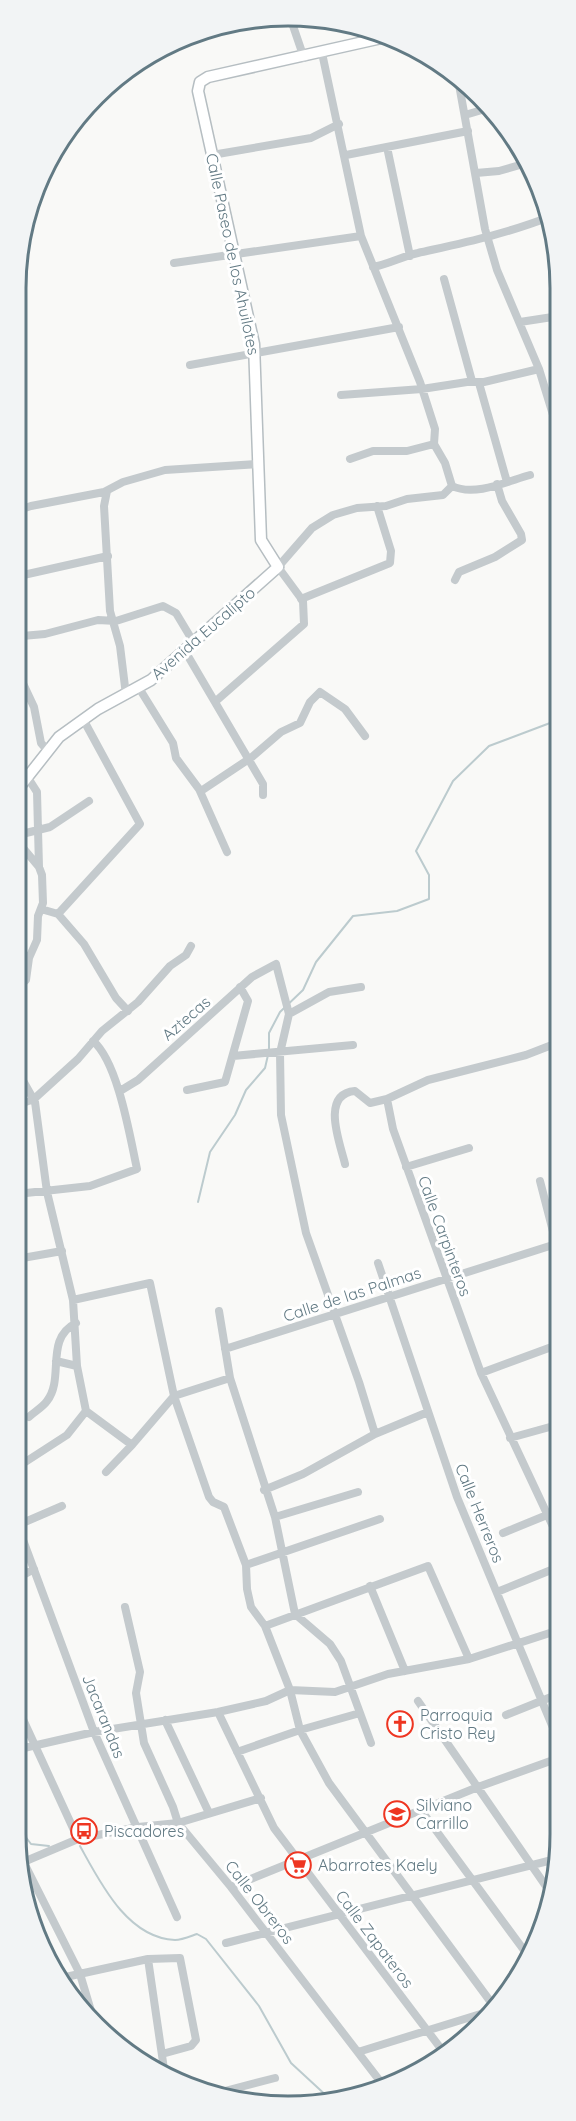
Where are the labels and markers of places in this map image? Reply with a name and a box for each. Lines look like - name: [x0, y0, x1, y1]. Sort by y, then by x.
- place label: Parroquia Cristo Rey: [420, 1705, 496, 1743]
- church icon: Parroquia Cristo Rey: [385, 1709, 415, 1739]
- place label: Silviano Carrillo: [416, 1795, 472, 1833]
- school or university icon: Silviano Carrillo: [382, 1799, 412, 1829]
- bus stop icon: Piscadores: [69, 1816, 99, 1846]
- place label: Piscadores: [104, 1821, 184, 1841]
- supermarket icon: Abarrotes Kaely: [283, 1850, 313, 1880]
- place label: Abarrotes Kaely: [318, 1855, 438, 1875]

